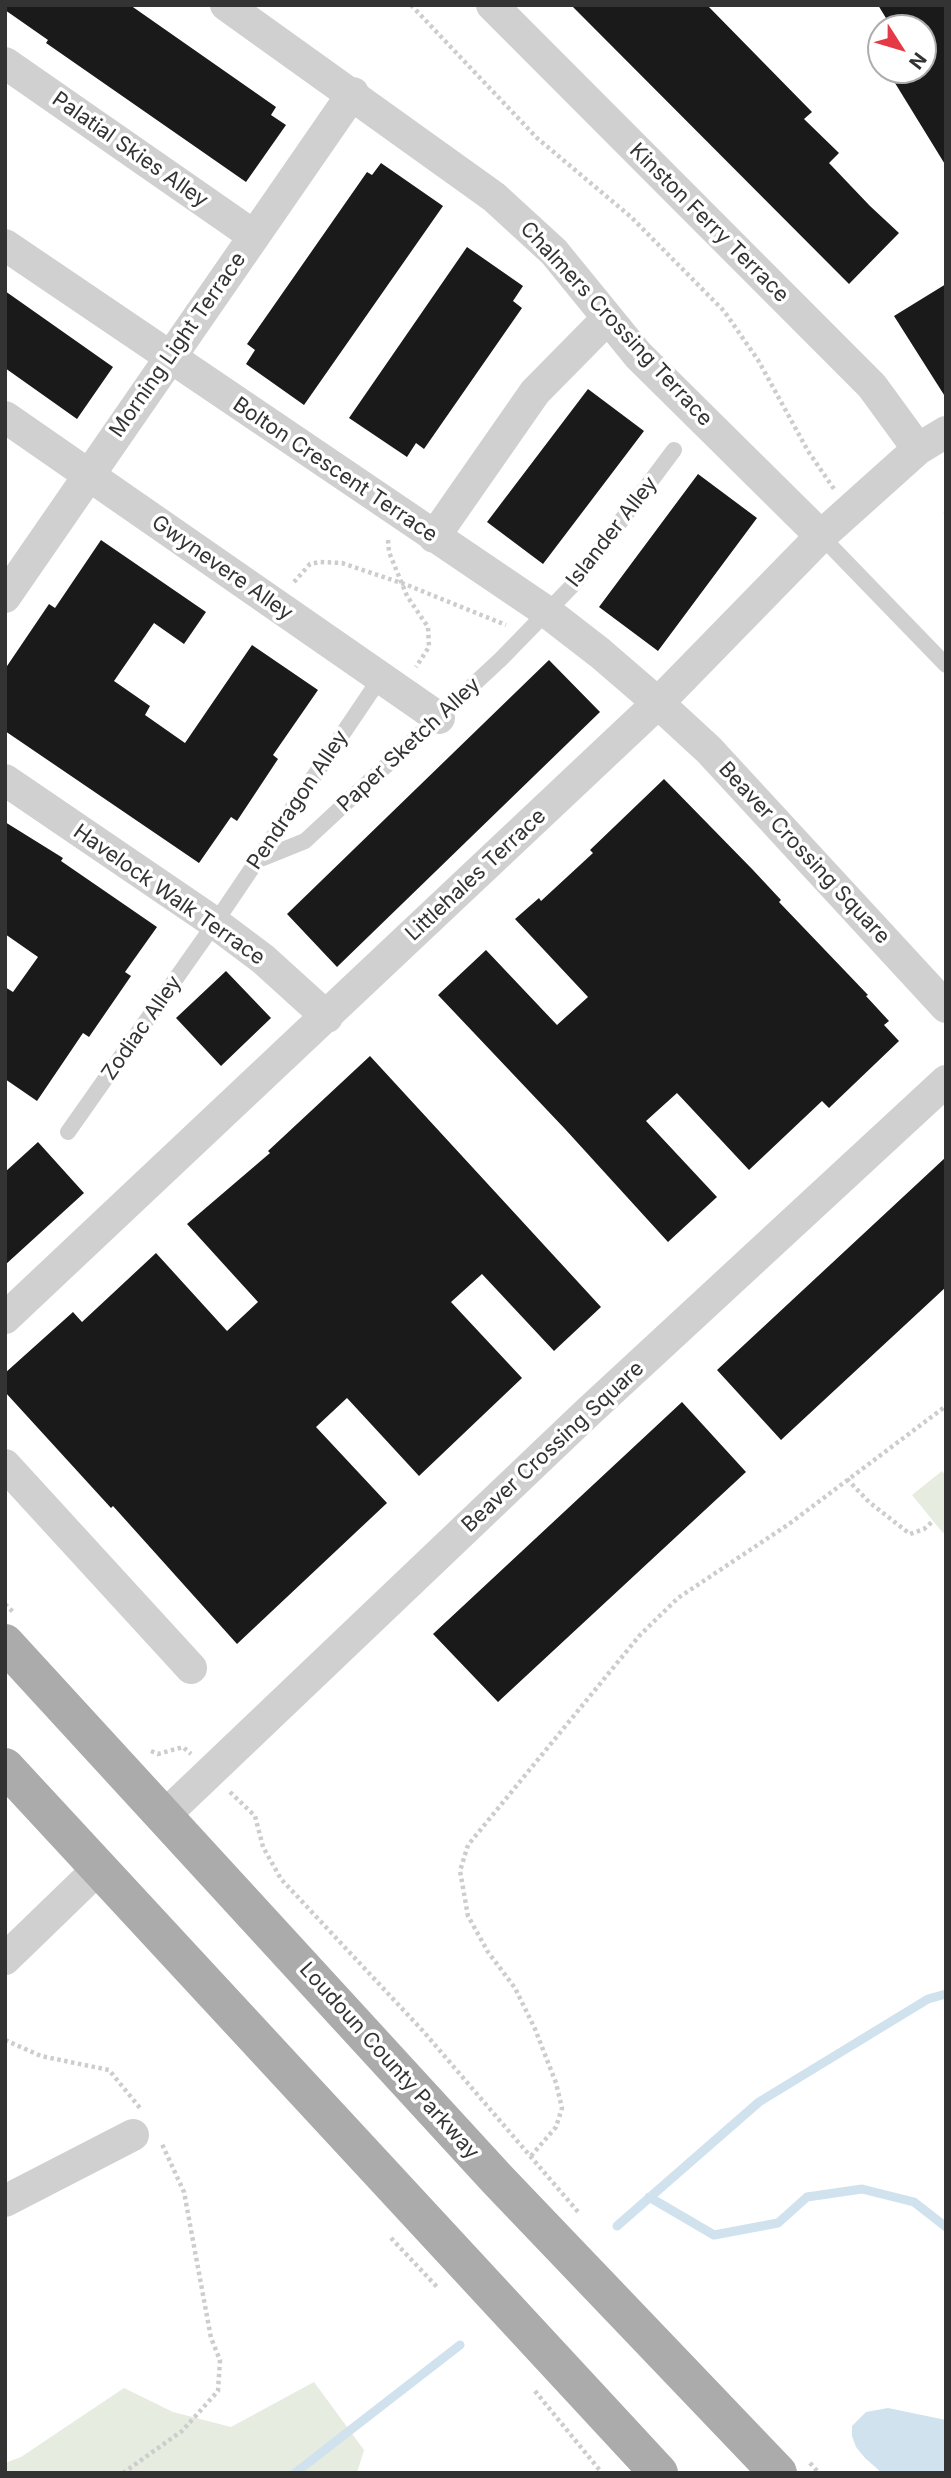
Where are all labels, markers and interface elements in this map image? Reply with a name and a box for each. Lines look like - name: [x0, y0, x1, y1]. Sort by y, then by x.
- north arrow: [867, 14, 937, 84]
- text: N: [904, 48, 931, 73]
- street label: Palatial Skies Alley: [47, 87, 213, 213]
- street label: Kinston Ferry Terrace: [624, 138, 794, 308]
- street label: Chalmers Crossing Terrace: [515, 217, 717, 431]
- street label: Morning Light Terrace: [105, 248, 251, 442]
- street label: Bolton Crescent Terrace: [228, 392, 442, 548]
- street label: Islander Alley: [561, 472, 663, 592]
- street label: Gwynevere Alley: [147, 510, 297, 626]
- street label: Paper Sketch Alley: [332, 672, 486, 818]
- street label: Pendragon Alley: [242, 726, 354, 874]
- street label: Beaver Crossing Square: [713, 757, 895, 949]
- street label: Littlehales Terrace: [401, 804, 551, 946]
- street label: Havelock Walk Terrace: [68, 819, 270, 971]
- street label: Zodiac Alley: [97, 971, 187, 1085]
- street label: Beaver Crossing Square: [457, 1356, 649, 1538]
- street label: Loudoun County Parkway: [294, 1957, 484, 2165]

